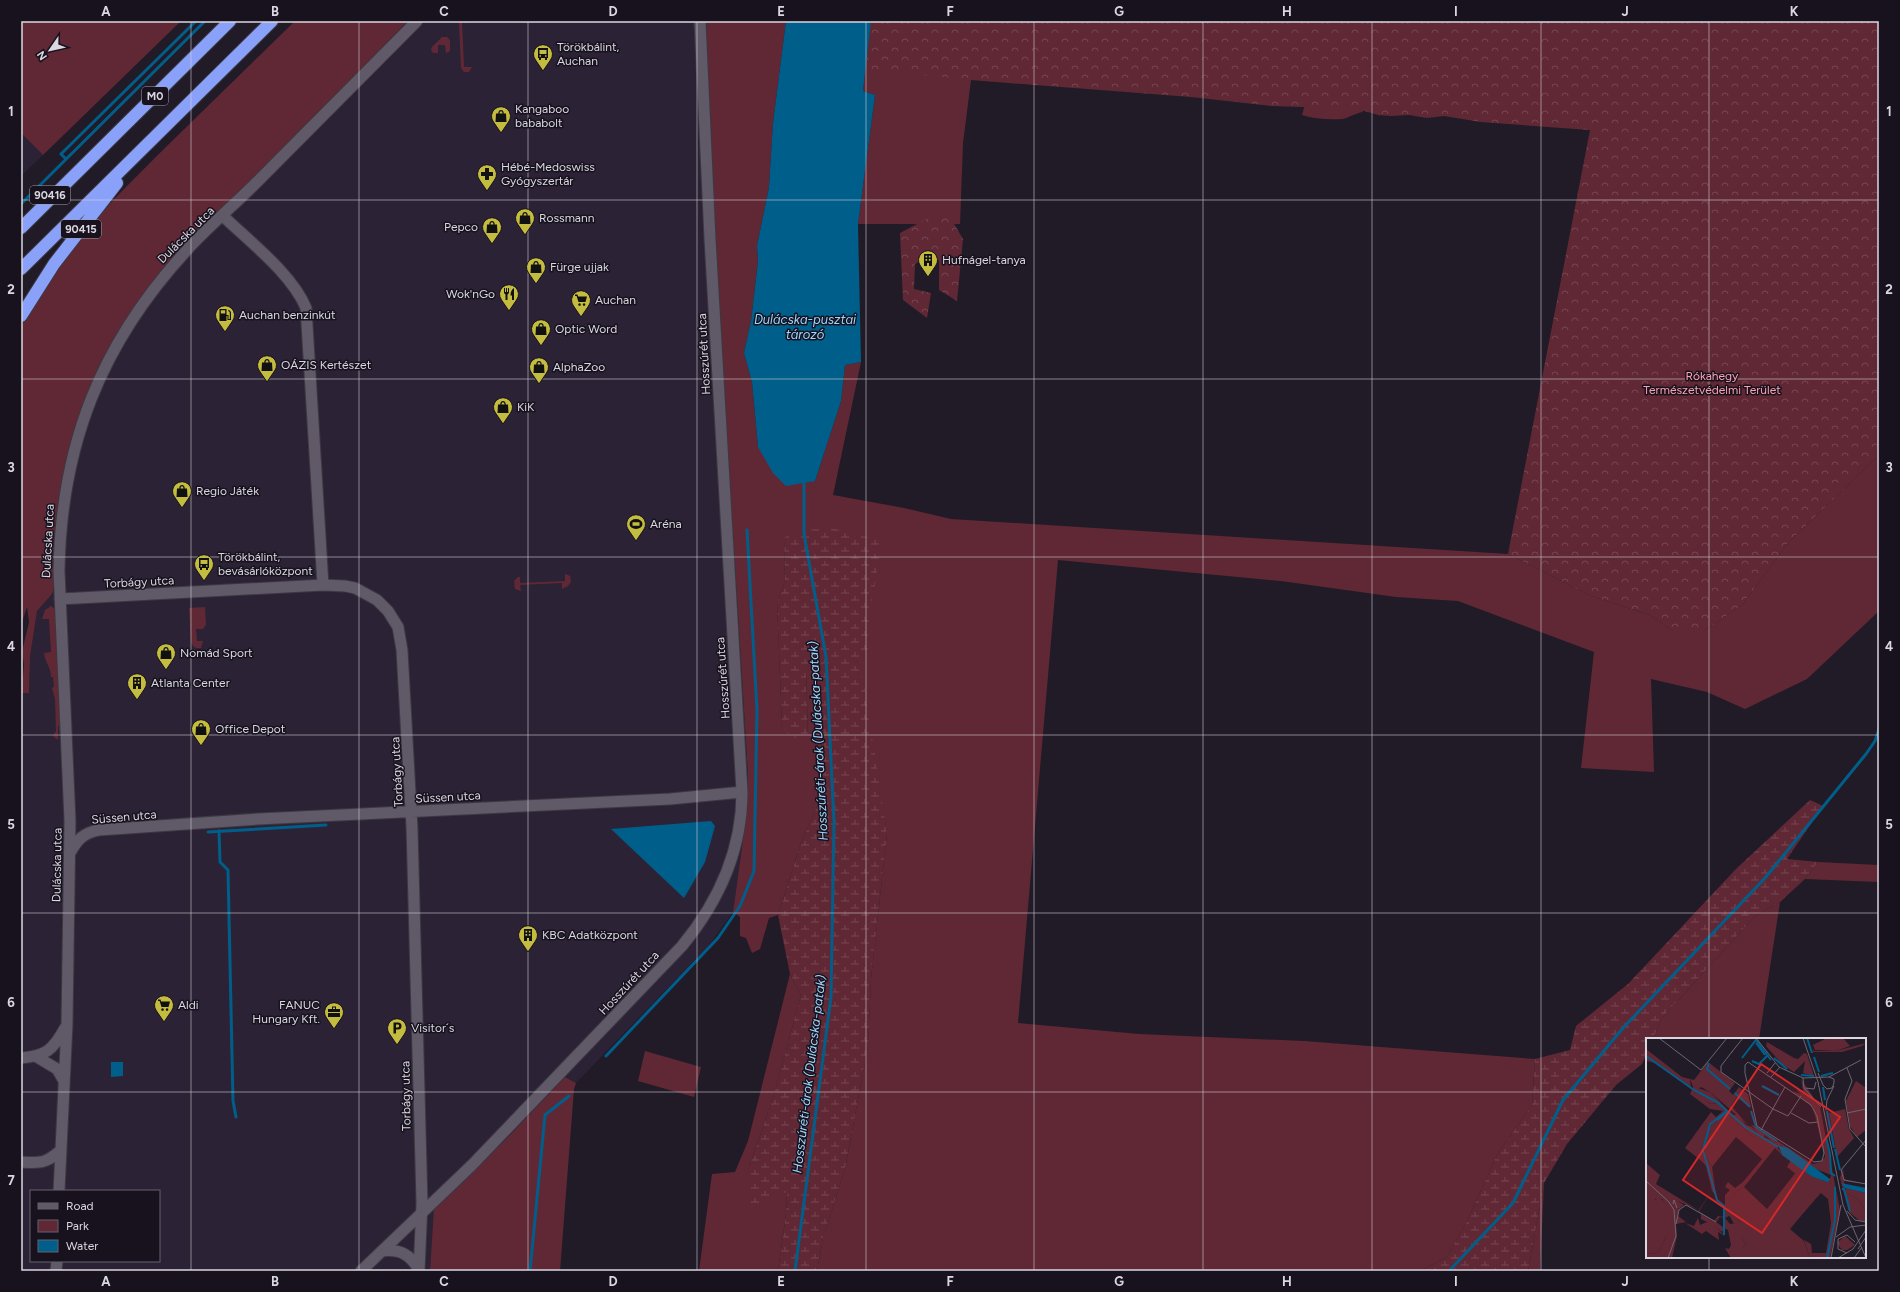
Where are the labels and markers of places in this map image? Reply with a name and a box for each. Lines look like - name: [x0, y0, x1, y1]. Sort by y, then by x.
- place label: Törökbálint, Auchan: [557, 40, 619, 68]
- bus stop icon: Törökbálint, Auchan: [532, 43, 554, 71]
- place label: Kangaboo bababolt: [515, 102, 569, 130]
- shop icon: Kangaboo bababolt: [490, 105, 512, 133]
- place label: Hébé-Medoswiss Gyógyszertár: [501, 160, 595, 188]
- pharmacy icon: Hébé-Medoswiss Gyógyszertár: [476, 163, 498, 191]
- shop icon: Rossmann: [514, 207, 536, 235]
- place label: Rossmann: [539, 211, 595, 225]
- shop icon: Pepco: [481, 216, 503, 244]
- place label: Pepco: [444, 220, 478, 234]
- building icon: Hufnágel-tanya: [917, 249, 939, 277]
- place label: Hufnágel-tanya: [942, 253, 1026, 267]
- shop icon: Fürge ujjak: [525, 256, 547, 284]
- place label: Fürge ujjak: [550, 260, 609, 274]
- restaurant icon: Wok'nGo: [498, 283, 520, 311]
- place label: Wok'nGo: [446, 287, 495, 301]
- supermarket icon: Auchan: [570, 289, 592, 317]
- place label: Auchan: [595, 293, 636, 307]
- fuel station icon: Auchan benzinkút: [214, 304, 236, 332]
- place label: Auchan benzinkút: [239, 308, 336, 322]
- shop icon: Optic Word: [530, 318, 552, 346]
- place label: Optic Word: [555, 322, 617, 336]
- shop icon: OÁZIS Kertészet: [256, 354, 278, 382]
- shop icon: AlphaZoo: [528, 356, 550, 384]
- place label: OÁZIS Kertészet: [281, 358, 372, 372]
- place label: AlphaZoo: [553, 360, 605, 374]
- shop icon: KiK: [492, 396, 514, 424]
- place label: KiK: [517, 400, 535, 414]
- shop icon: Regio Játék: [171, 480, 193, 508]
- place label: Regio Játék: [196, 484, 259, 498]
- sports icon: Aréna: [625, 513, 647, 541]
- place label: Aréna: [650, 517, 682, 531]
- place label: Törökbálint, bevásárlóközpont: [218, 550, 313, 578]
- bus stop icon: Törökbálint, bevásárlóközpont: [193, 553, 215, 581]
- shop icon: Nomád Sport: [155, 642, 177, 670]
- place label: Nomád Sport: [180, 646, 253, 660]
- building icon: Atlanta Center: [126, 672, 148, 700]
- place label: Atlanta Center: [151, 676, 230, 690]
- shop icon: Office Depot: [190, 718, 212, 746]
- place label: Office Depot: [215, 722, 286, 736]
- building icon: KBC Adatközpont: [517, 924, 539, 952]
- place label: KBC Adatközpont: [542, 928, 638, 942]
- supermarket icon: Aldi: [153, 994, 175, 1022]
- place label: Aldi: [178, 998, 199, 1012]
- place label: FANUC Hungary Kft.: [252, 998, 320, 1026]
- office icon: FANUC Hungary Kft.: [323, 1001, 345, 1029]
- parking icon: Visitor´s: [386, 1017, 408, 1045]
- place label: Visitor´s: [411, 1021, 455, 1035]

